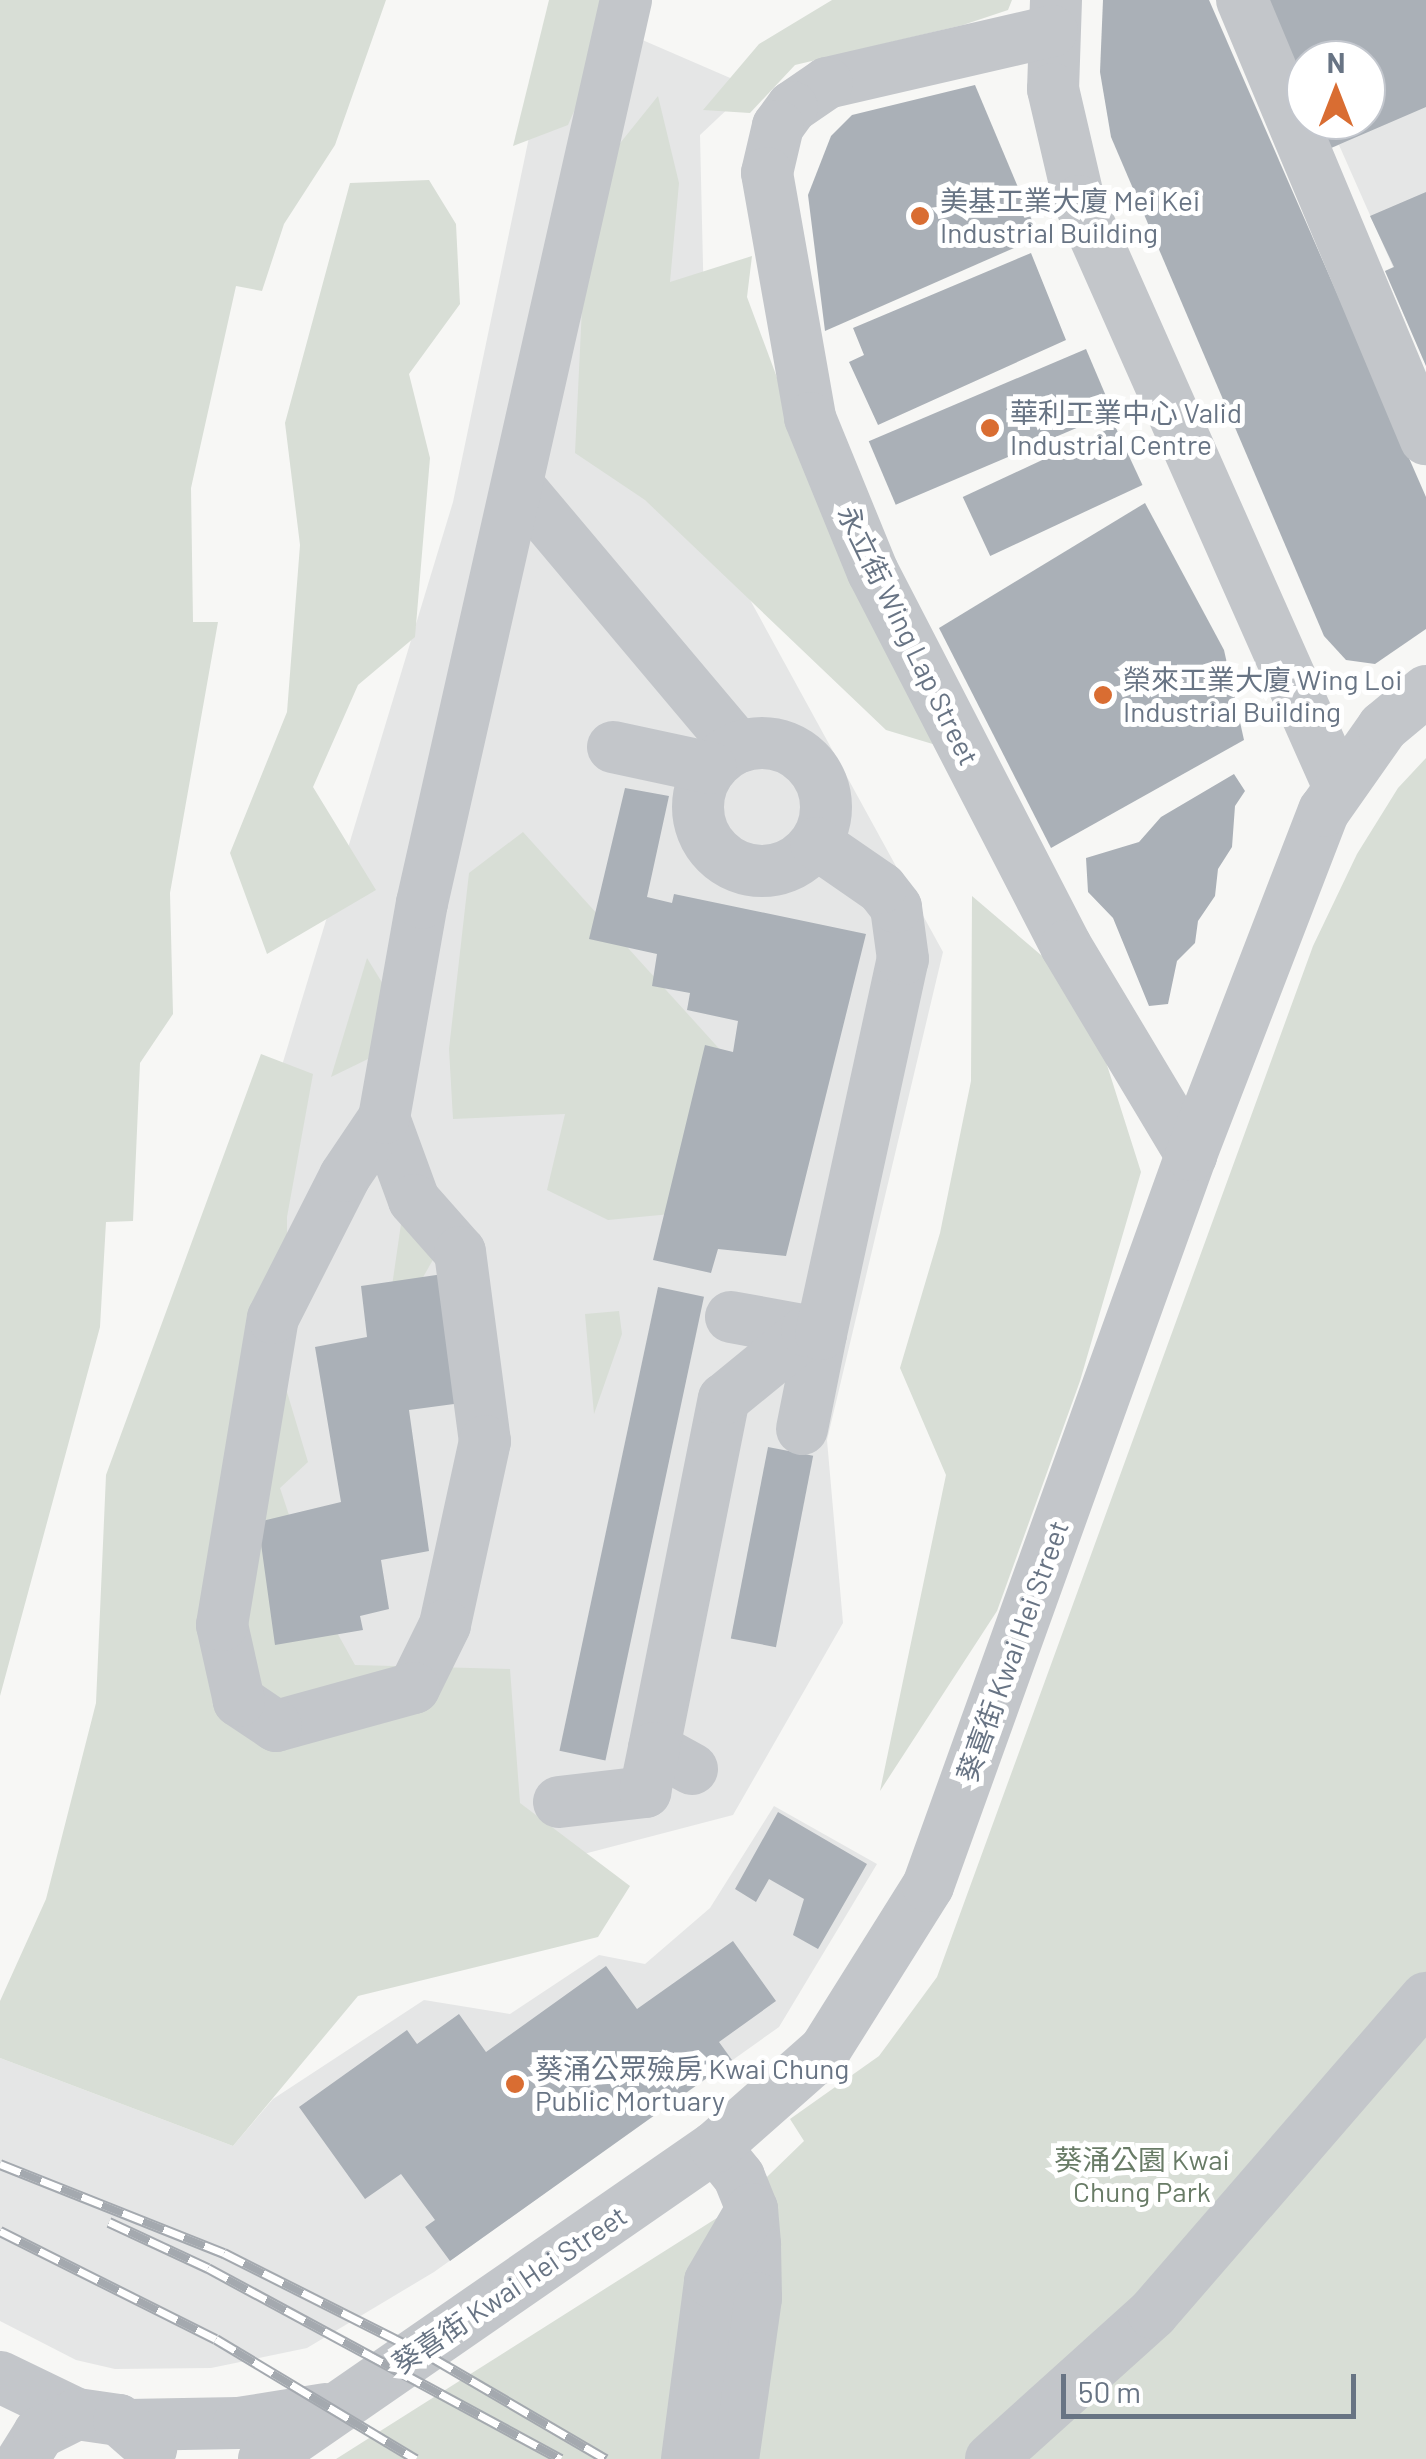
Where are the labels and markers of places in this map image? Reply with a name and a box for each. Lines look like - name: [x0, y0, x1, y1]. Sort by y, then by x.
- place label: 美基工業大廈 Mei Kei Industrial Building: [940, 183, 1200, 249]
- marker: 美基工業大廈 Mei Kei Industrial Building: [909, 205, 931, 227]
- place label: 華利工業中心 Valid Industrial Centre: [1010, 395, 1242, 461]
- marker: 華利工業中心 Valid Industrial Centre: [979, 417, 1001, 439]
- place label: 榮來工業大廈 Wing Loi Industrial Building: [1123, 662, 1402, 728]
- marker: 榮來工業大廈 Wing Loi Industrial Building: [1092, 684, 1114, 706]
- place label: 葵涌公眾殮房 Kwai Chung Public Mortuary: [535, 2051, 849, 2117]
- marker: 葵涌公眾殮房 Kwai Chung Public Mortuary: [504, 2073, 526, 2095]

